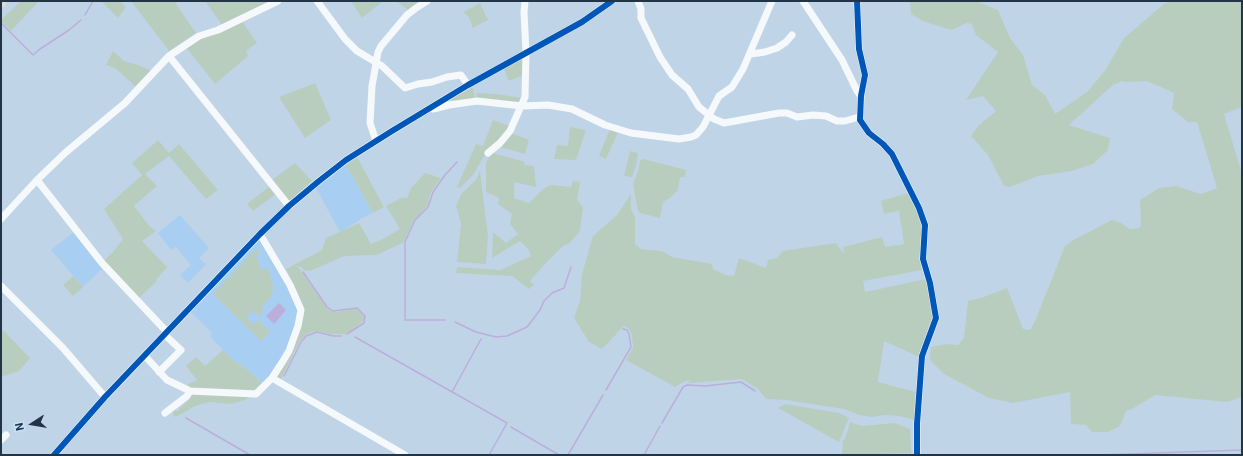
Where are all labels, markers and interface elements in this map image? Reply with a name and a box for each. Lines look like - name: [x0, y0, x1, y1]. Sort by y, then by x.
- north arrow: [12, 404, 52, 444]
- text: N: [13, 421, 27, 432]

